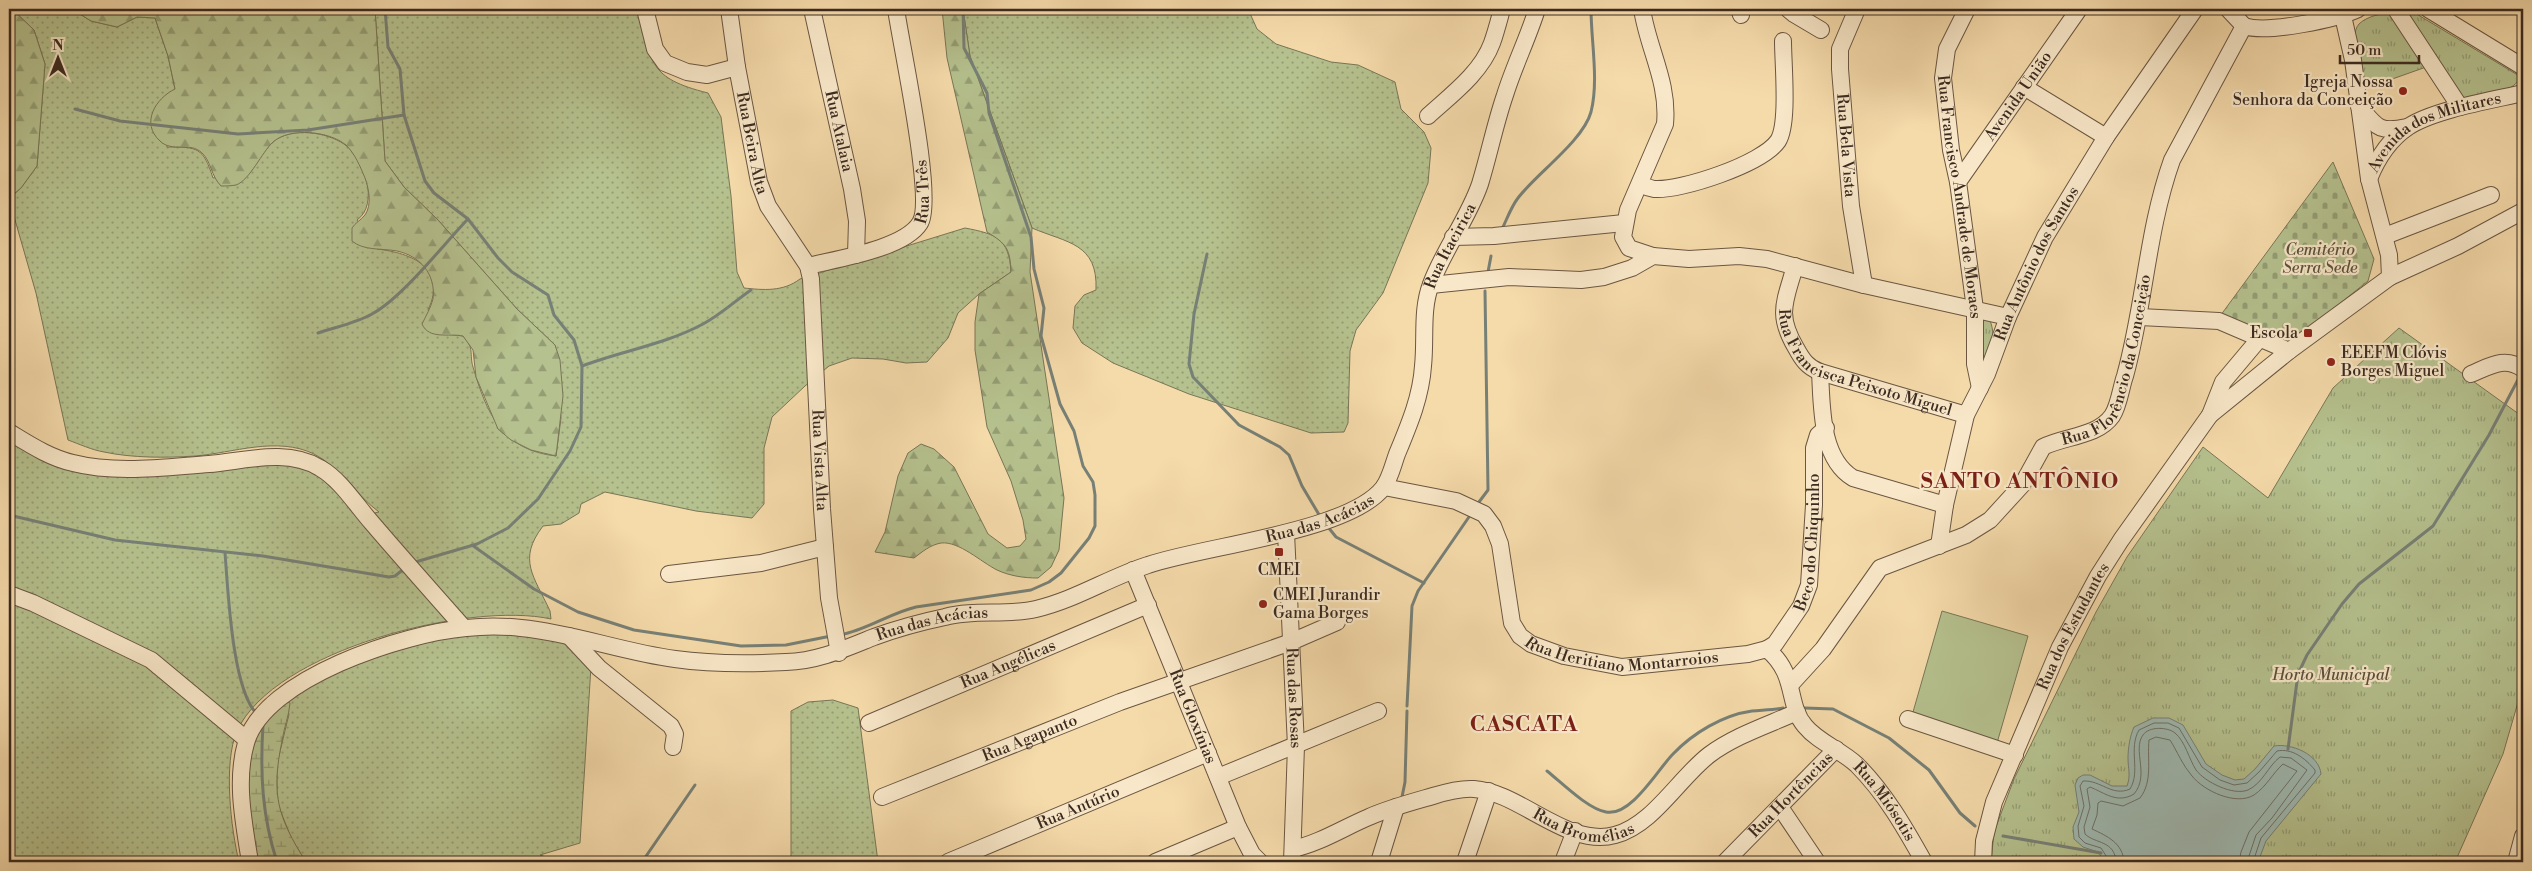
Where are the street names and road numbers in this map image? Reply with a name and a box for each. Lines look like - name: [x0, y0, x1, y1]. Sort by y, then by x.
- street label: Avenida União: [1979, 47, 2056, 145]
- street label: Rua Francisco Andrade de Moraes: [1933, 74, 1985, 319]
- street label: Rua Atalaia: [820, 88, 858, 175]
- street label: Avenida dos Militares: [2363, 88, 2503, 177]
- street label: Rua Beira Alta: [732, 90, 773, 198]
- street label: Rua Bela Vista: [1832, 93, 1860, 199]
- street label: Rua Três: [911, 159, 934, 226]
- street label: Rua Antônio dos Santos: [1990, 183, 2083, 344]
- street label: Rua Itacirica: [1420, 199, 1481, 292]
- street label: Rua Florêncio da Conceição: [2059, 273, 2155, 450]
- street label: Rua Francisca Peixoto Miguel: [1774, 308, 1955, 420]
- street label: Rua Vista Alta: [807, 409, 832, 512]
- street label: Beco do Chiquinho: [1789, 473, 1824, 615]
- street label: Rua das Acácias: [1264, 490, 1378, 547]
- street label: Rua dos Estudantes: [2033, 559, 2114, 693]
- street label: Rua das Acácias: [874, 603, 988, 645]
- street label: Rua Heritiano Montarroios: [1521, 633, 1719, 677]
- street label: Rua Angélicas: [957, 635, 1059, 693]
- street label: Rua das Rosas: [1281, 647, 1306, 749]
- street label: Rua Gloxínias: [1165, 666, 1221, 766]
- street label: Rua Agapanto: [979, 710, 1080, 766]
- street label: Rua Hortências: [1744, 748, 1837, 842]
- street label: Rua Miósotis: [1849, 757, 1920, 845]
- street label: Rua Antúrio: [1033, 781, 1123, 834]
- street label: Rua Bromélias: [1529, 804, 1638, 847]

